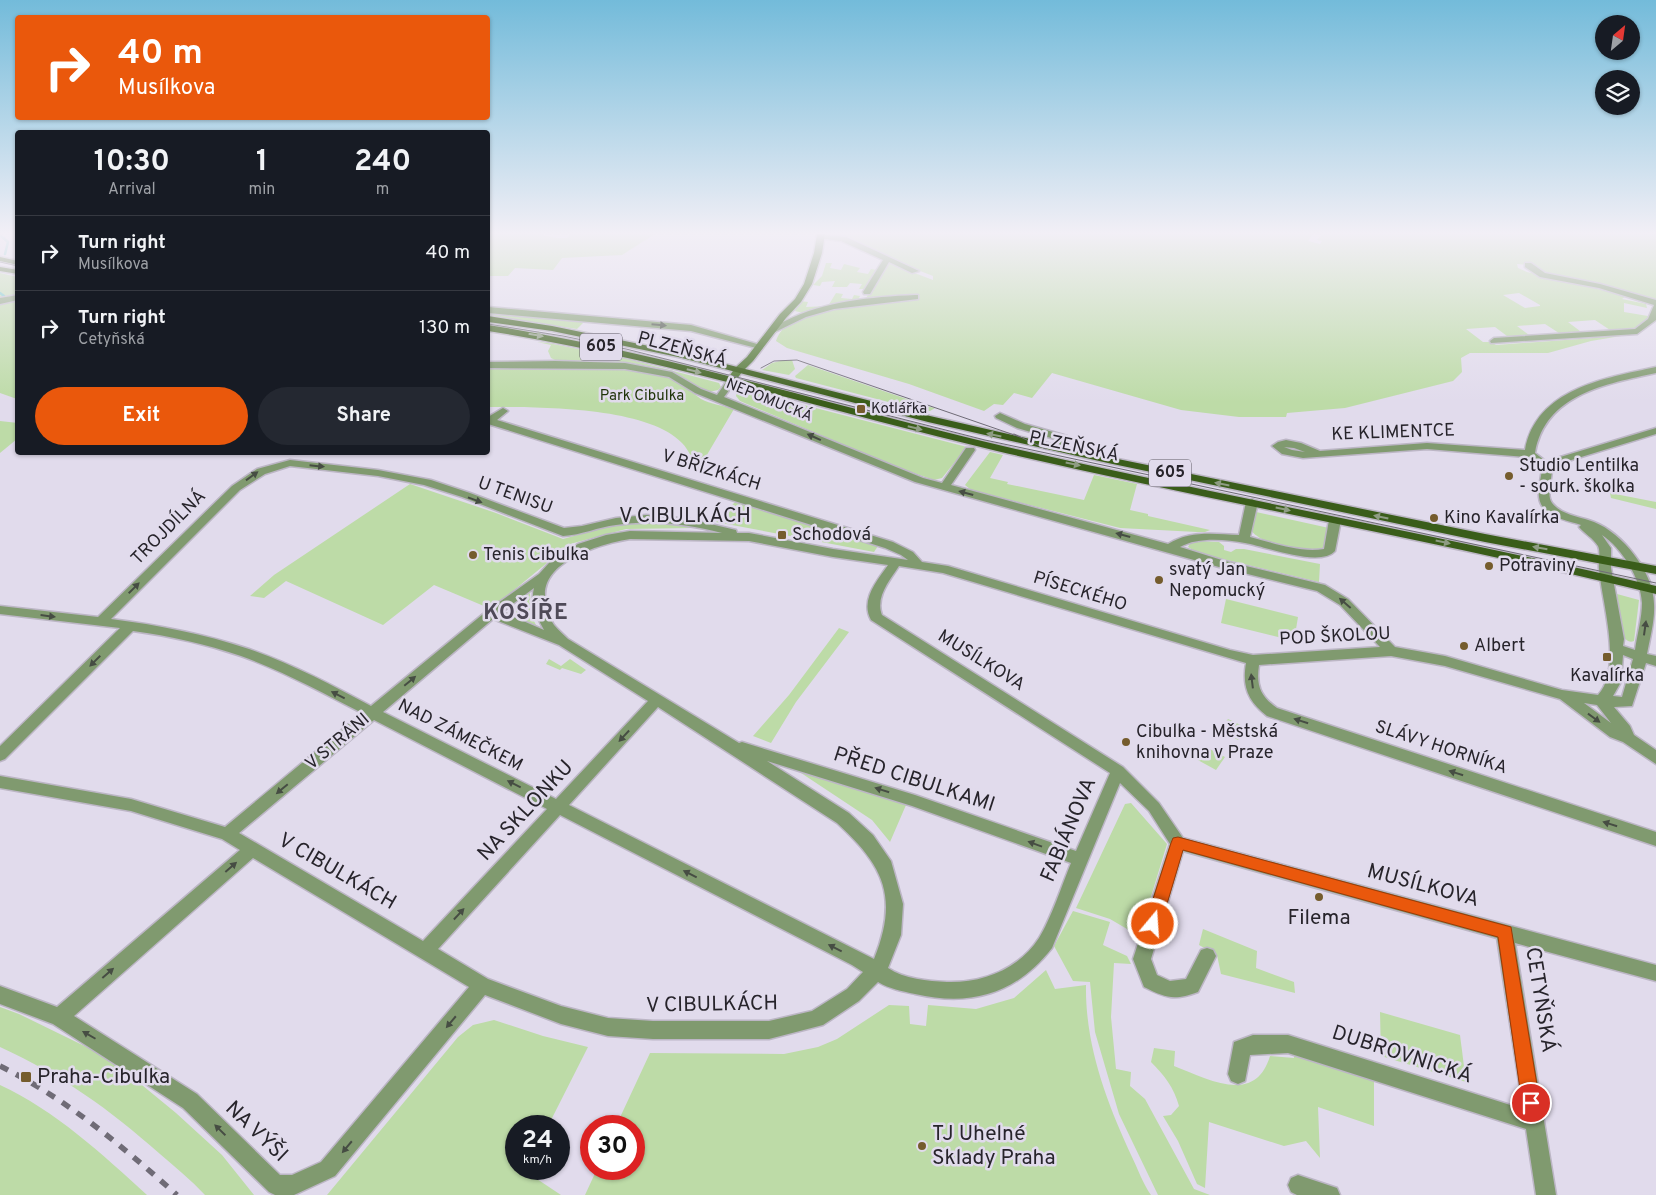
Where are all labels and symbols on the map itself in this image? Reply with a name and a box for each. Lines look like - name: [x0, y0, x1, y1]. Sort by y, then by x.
- north arrow: [1595, 15, 1640, 60]
- one-way arrow: [652, 321, 668, 329]
- street label: PLZEŇSKÁ: [635, 325, 730, 373]
- one-way arrow: [528, 332, 544, 340]
- road number: 605: [580, 334, 622, 361]
- one-way arrow: [687, 367, 702, 375]
- street label: NEPOMUCKÁ: [723, 374, 815, 427]
- park label: Park Cibulka: [600, 387, 684, 406]
- place label: Kotlářka: [871, 400, 927, 419]
- marker: Kotlářka: [855, 403, 867, 415]
- street label: KE KLIMENTCE: [1331, 419, 1455, 447]
- one-way arrow: [907, 424, 922, 432]
- street label: PLZEŇSKÁ: [1027, 424, 1122, 468]
- one-way arrow: [987, 431, 1002, 439]
- one-way arrow: [807, 432, 821, 440]
- street label: V BŘÍZKÁCH: [659, 443, 764, 497]
- place label: Studio Lentilka - sourk. školka: [1519, 455, 1639, 499]
- road number: 605: [1149, 459, 1191, 486]
- one-way arrow: [1066, 460, 1081, 468]
- one-way arrow: [309, 462, 325, 470]
- marker: Studio Lentilka - sourk. školka: [1503, 470, 1515, 482]
- one-way arrow: [245, 471, 259, 481]
- street label: U TENISU: [474, 472, 556, 520]
- one-way arrow: [1214, 480, 1229, 488]
- street label: TROJDÍLNÁ: [125, 484, 211, 570]
- one-way arrow: [958, 489, 973, 497]
- one-way arrow: [468, 496, 483, 504]
- street label: V CIBULKÁCH: [619, 502, 751, 530]
- one-way arrow: [1276, 505, 1291, 513]
- place label: Kino Kavalírka: [1444, 507, 1559, 530]
- one-way arrow: [1372, 512, 1388, 520]
- marker: Kino Kavalírka: [1428, 512, 1440, 524]
- place label: Schodová: [792, 524, 871, 547]
- marker: Schodová: [776, 529, 788, 541]
- one-way arrow: [1115, 530, 1130, 538]
- one-way arrow: [1435, 538, 1450, 546]
- one-way arrow: [1532, 543, 1548, 551]
- place label: Tenis Cibulka: [483, 544, 589, 567]
- marker: Tenis Cibulka: [467, 549, 479, 561]
- place label: Potraviny: [1499, 555, 1576, 578]
- place label: svatý Jan Nepomucký: [1169, 559, 1265, 603]
- marker: Potraviny: [1483, 560, 1495, 572]
- street label: PÍSECKÉHO: [1030, 565, 1130, 617]
- marker: svatý Jan Nepomucký: [1153, 574, 1165, 586]
- one-way arrow: [128, 582, 140, 594]
- district label: KOŠÍŘE: [483, 597, 569, 627]
- one-way arrow: [1339, 598, 1351, 609]
- one-way arrow: [41, 612, 57, 620]
- one-way arrow: [1641, 620, 1649, 636]
- street label: POD ŠKOLOU: [1279, 621, 1391, 651]
- street label: MUSÍLKOVA: [933, 623, 1030, 697]
- place label: Albert: [1474, 635, 1525, 658]
- marker: Albert: [1458, 640, 1470, 652]
- marker: Kavalírka: [1601, 651, 1613, 663]
- one-way arrow: [90, 655, 102, 667]
- place label: Kavalírka: [1570, 665, 1644, 688]
- one-way arrow: [1248, 672, 1256, 688]
- one-way arrow: [404, 676, 417, 687]
- one-way arrow: [331, 691, 345, 699]
- street label: NAD ZÁMEČKEM: [394, 693, 527, 777]
- street label: V STRÁNI: [300, 707, 375, 776]
- one-way arrow: [1588, 713, 1601, 723]
- street label: SLÁVY HORNÍKA: [1372, 714, 1511, 780]
- one-way arrow: [1294, 717, 1309, 724]
- place label: Cibulka - Městská knihovna v Praze: [1136, 721, 1278, 765]
- one-way arrow: [618, 730, 630, 742]
- marker: Cibulka - Městská knihovna v Praze: [1120, 736, 1132, 748]
- street label: PŘED CIBULKAMI: [830, 740, 999, 819]
- street label: NA SKLONKU: [472, 755, 580, 867]
- one-way arrow: [1448, 768, 1463, 776]
- street label: FABIÁNOVA: [1034, 773, 1103, 886]
- one-way arrow: [507, 780, 522, 788]
- one-way arrow: [276, 783, 289, 794]
- one-way arrow: [874, 786, 889, 794]
- one-way arrow: [1602, 820, 1617, 827]
- street label: V CIBULKÁCH: [273, 826, 401, 917]
- one-way arrow: [1027, 840, 1042, 848]
- street label: MUSÍLKOVA: [1364, 857, 1482, 914]
- one-way arrow: [224, 861, 237, 872]
- one-way arrow: [683, 870, 698, 878]
- marker: Filema: [1313, 891, 1325, 903]
- position arrow: [1126, 897, 1178, 949]
- place label: Filema: [1287, 905, 1351, 932]
- one-way arrow: [453, 909, 465, 921]
- one-way arrow: [828, 944, 842, 952]
- street label: CETYŇSKÁ: [1518, 945, 1563, 1055]
- one-way arrow: [101, 968, 114, 979]
- street label: V CIBULKÁCH: [646, 989, 778, 1020]
- one-way arrow: [446, 1015, 457, 1028]
- street label: DUBROVNICKÁ: [1328, 1019, 1476, 1090]
- one-way arrow: [83, 1031, 96, 1040]
- place label: Praha-Cibulka: [37, 1064, 170, 1091]
- marker: Praha-Cibulka: [19, 1070, 33, 1084]
- pin: [1510, 1082, 1552, 1124]
- street label: NA VÝŠI: [219, 1095, 294, 1168]
- speed limit sign: 30: [580, 1115, 645, 1180]
- place label: TJ Uhelné Sklady Praha: [932, 1121, 1055, 1172]
- one-way arrow: [214, 1125, 226, 1137]
- one-way arrow: [341, 1140, 353, 1152]
- marker: TJ Uhelné Sklady Praha: [916, 1140, 928, 1152]

